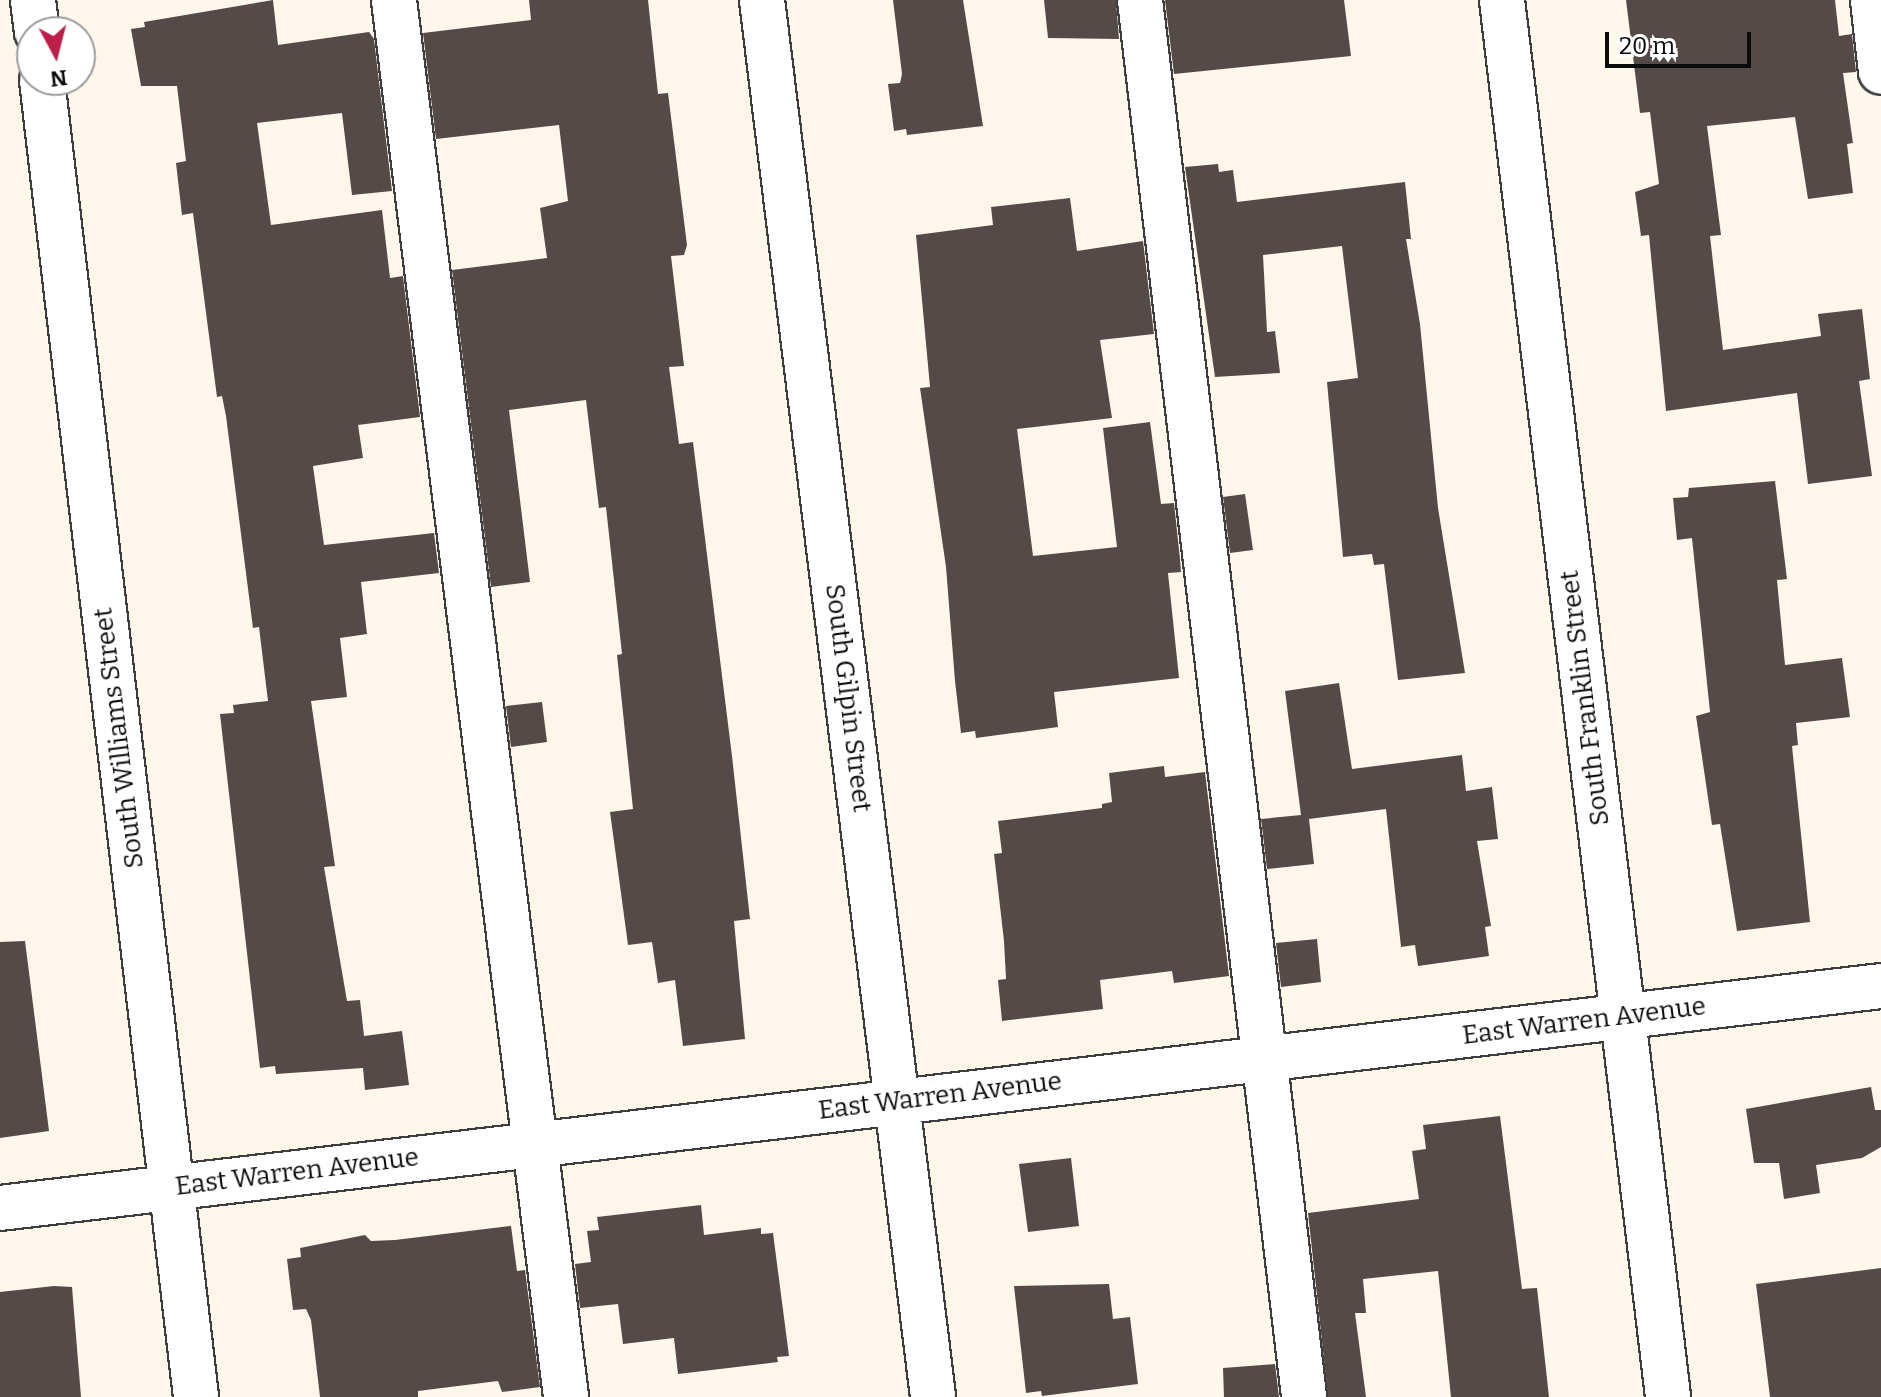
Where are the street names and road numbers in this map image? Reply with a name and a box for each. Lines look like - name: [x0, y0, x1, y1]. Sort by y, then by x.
- street label: South Franklin Street: [1554, 569, 1616, 827]
- street label: South Gilpin Street: [819, 582, 877, 814]
- street label: South Williams Street: [88, 606, 150, 870]
- street label: East Warren Avenue: [1461, 991, 1707, 1051]
- street label: East Warren Avenue: [817, 1066, 1063, 1126]
- street label: East Warren Avenue: [174, 1142, 420, 1202]

